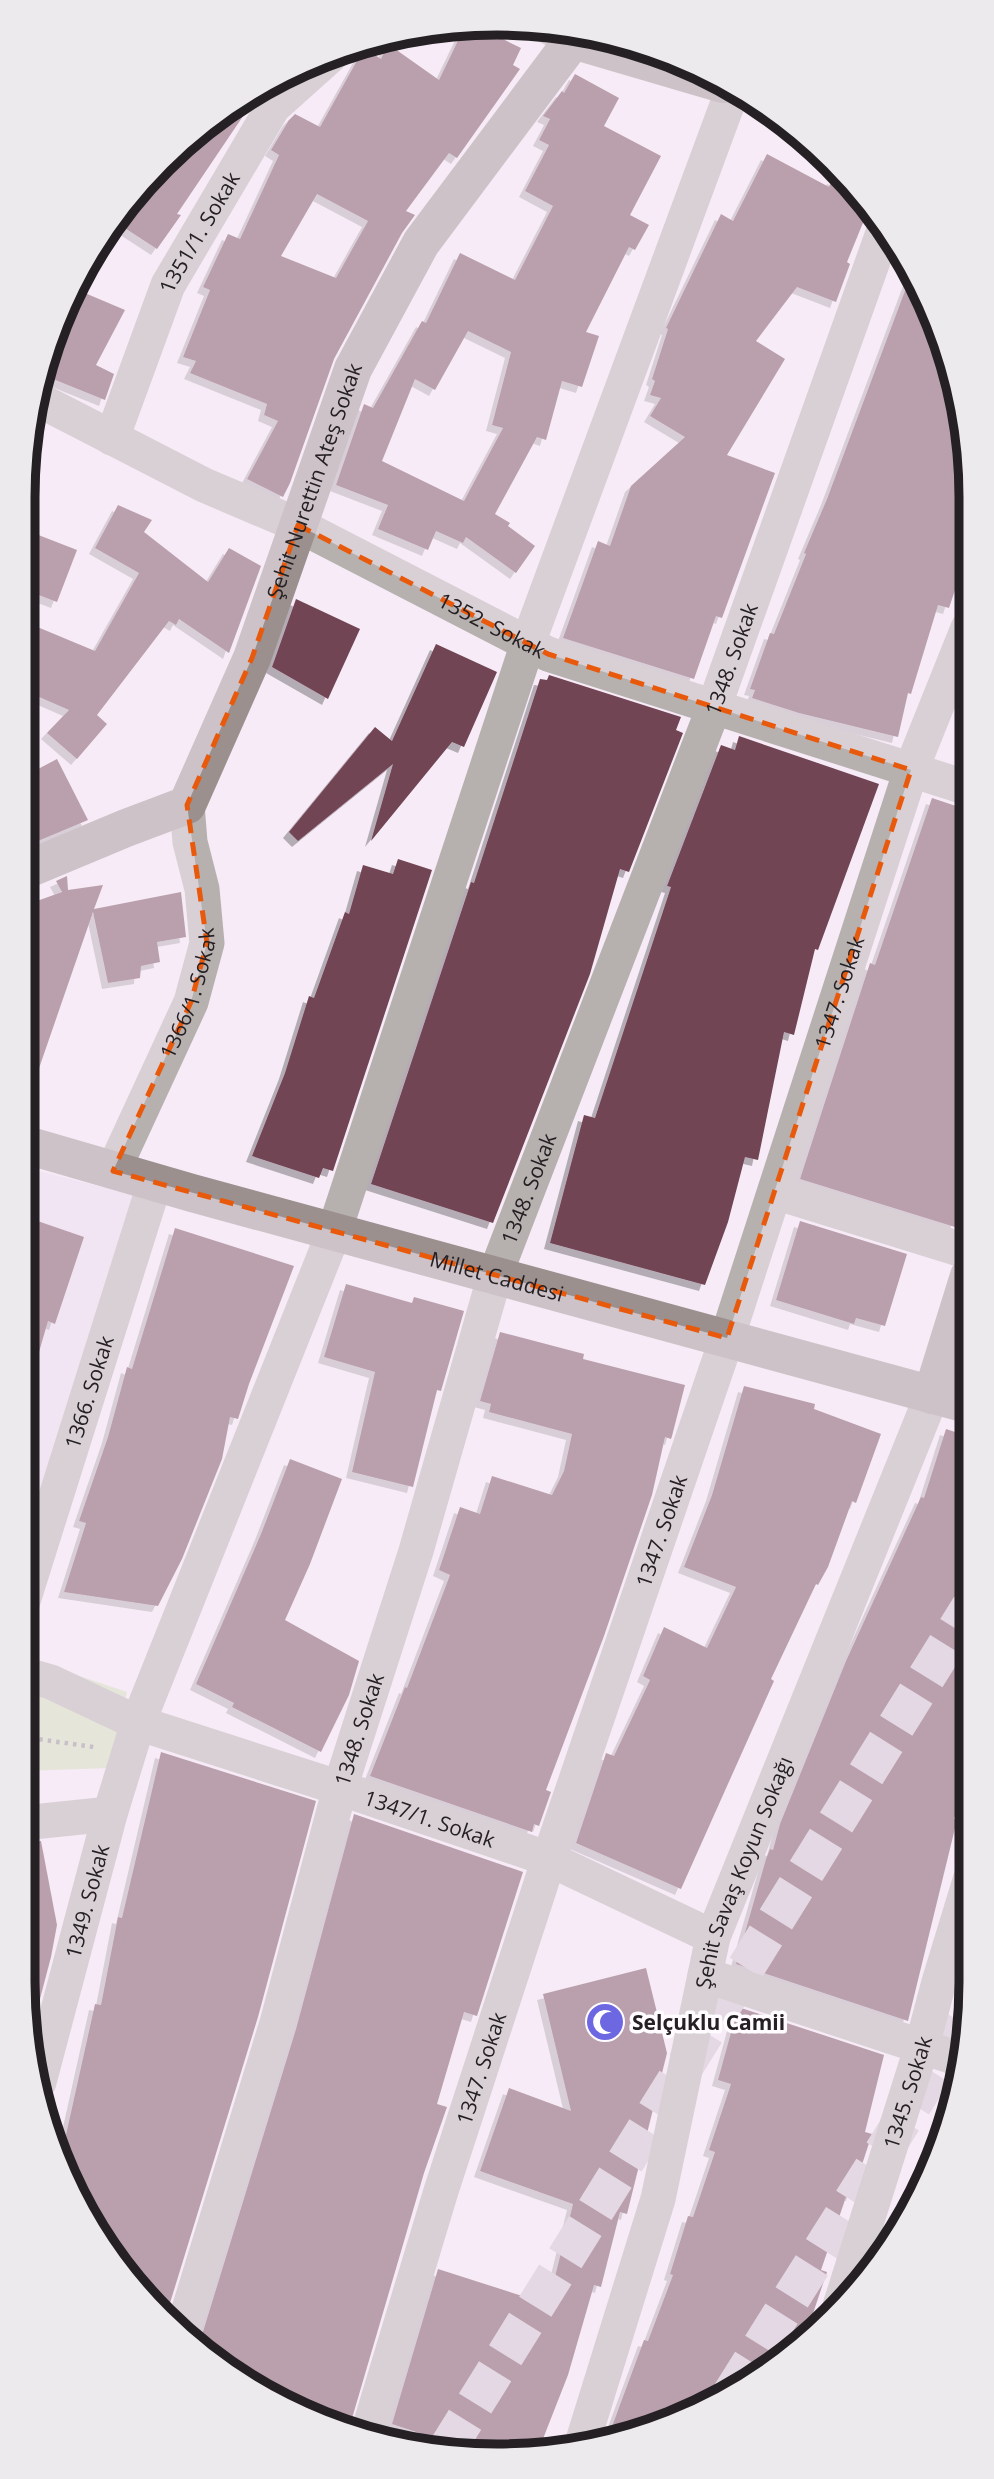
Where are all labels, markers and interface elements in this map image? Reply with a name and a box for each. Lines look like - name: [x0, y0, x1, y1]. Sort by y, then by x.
- street label: 1351/1. Sokak: [152, 166, 246, 297]
- street label: Şehit Nurettin Ateş Sokak: [260, 359, 368, 603]
- street label: 1352. Sokak: [434, 586, 550, 664]
- street label: 1348. Sokak: [698, 599, 764, 719]
- street label: 1366/1. Sokak: [153, 927, 222, 1063]
- street label: 1347. Sokak: [808, 932, 870, 1052]
- street label: 1348. Sokak: [494, 1129, 562, 1248]
- street label: Millet Caddesi: [427, 1245, 567, 1308]
- street label: 1366. Sokak: [58, 1332, 120, 1452]
- street label: 1347. Sokak: [629, 1471, 693, 1591]
- street label: 1348. Sokak: [328, 1669, 390, 1789]
- street label: Şehit Savaş Koyun Sokağı: [689, 1752, 799, 1991]
- street label: 1347/1. Sokak: [360, 1783, 499, 1854]
- street label: 1349. Sokak: [58, 1841, 115, 1961]
- mosque icon: Selçuklu Camii: [584, 2001, 626, 2043]
- street label: 1347. Sokak: [450, 2008, 512, 2128]
- place label: Selçuklu Camii: [632, 2008, 785, 2036]
- street label: 1345. Sokak: [876, 2033, 938, 2152]

